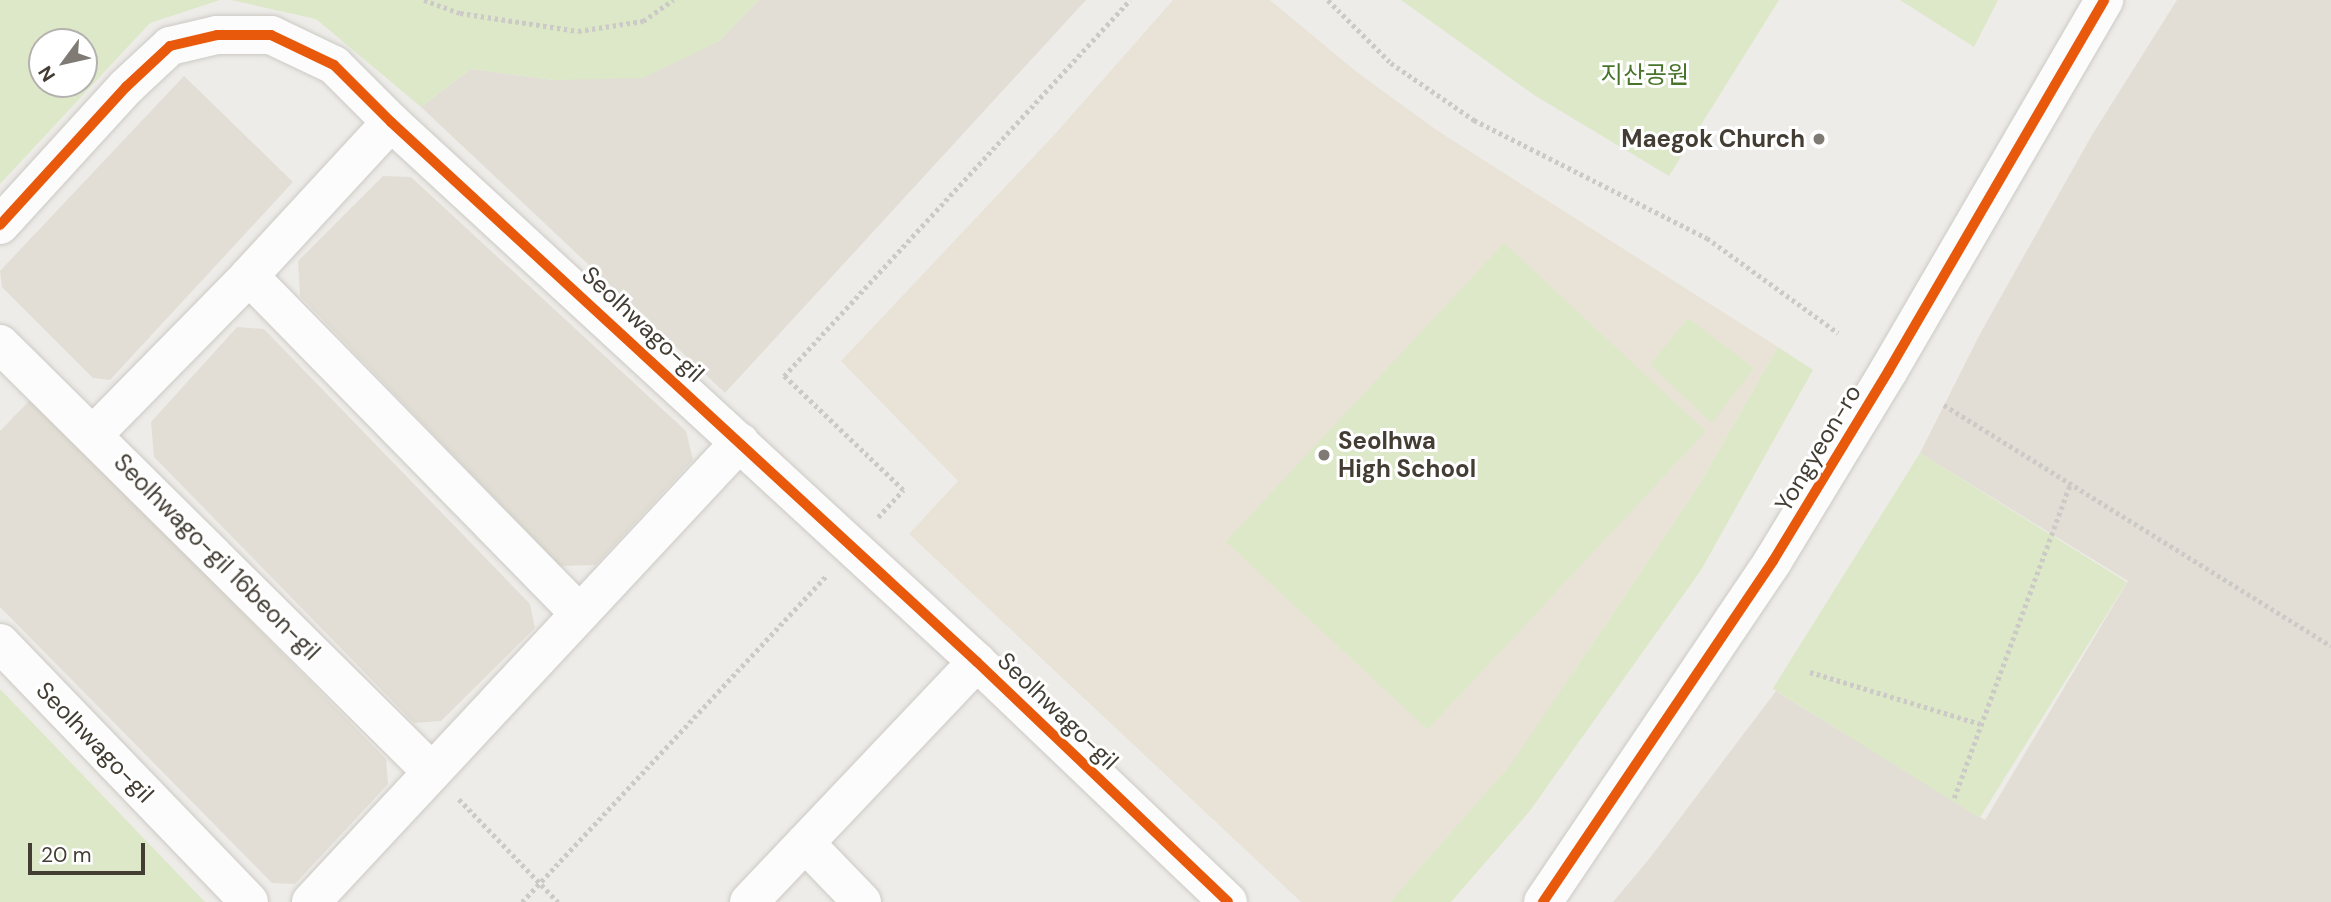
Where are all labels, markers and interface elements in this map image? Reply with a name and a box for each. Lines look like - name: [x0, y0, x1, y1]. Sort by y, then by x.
- north arrow: [28, 28, 98, 98]
- text: N: [32, 61, 61, 86]
- park label: 지산공원: [1601, 61, 1689, 89]
- place label: Maegok Church: [1621, 125, 1805, 153]
- marker: Maegok Church: [1811, 131, 1827, 147]
- street label: Seolhwago-gil: [576, 260, 710, 388]
- street label: Yongyeon-ro: [1769, 379, 1867, 517]
- place label: Seolhwa High School: [1338, 427, 1476, 483]
- marker: Seolhwa High School: [1316, 447, 1332, 463]
- street label: Seolhwago-gil 16beon-gil: [108, 448, 326, 666]
- street label: Seolhwago-gil: [992, 646, 1124, 776]
- street label: Seolhwago-gil: [30, 676, 160, 808]
- scale bar: [32, 828, 149, 872]
- text: 20 m: [41, 841, 92, 869]

